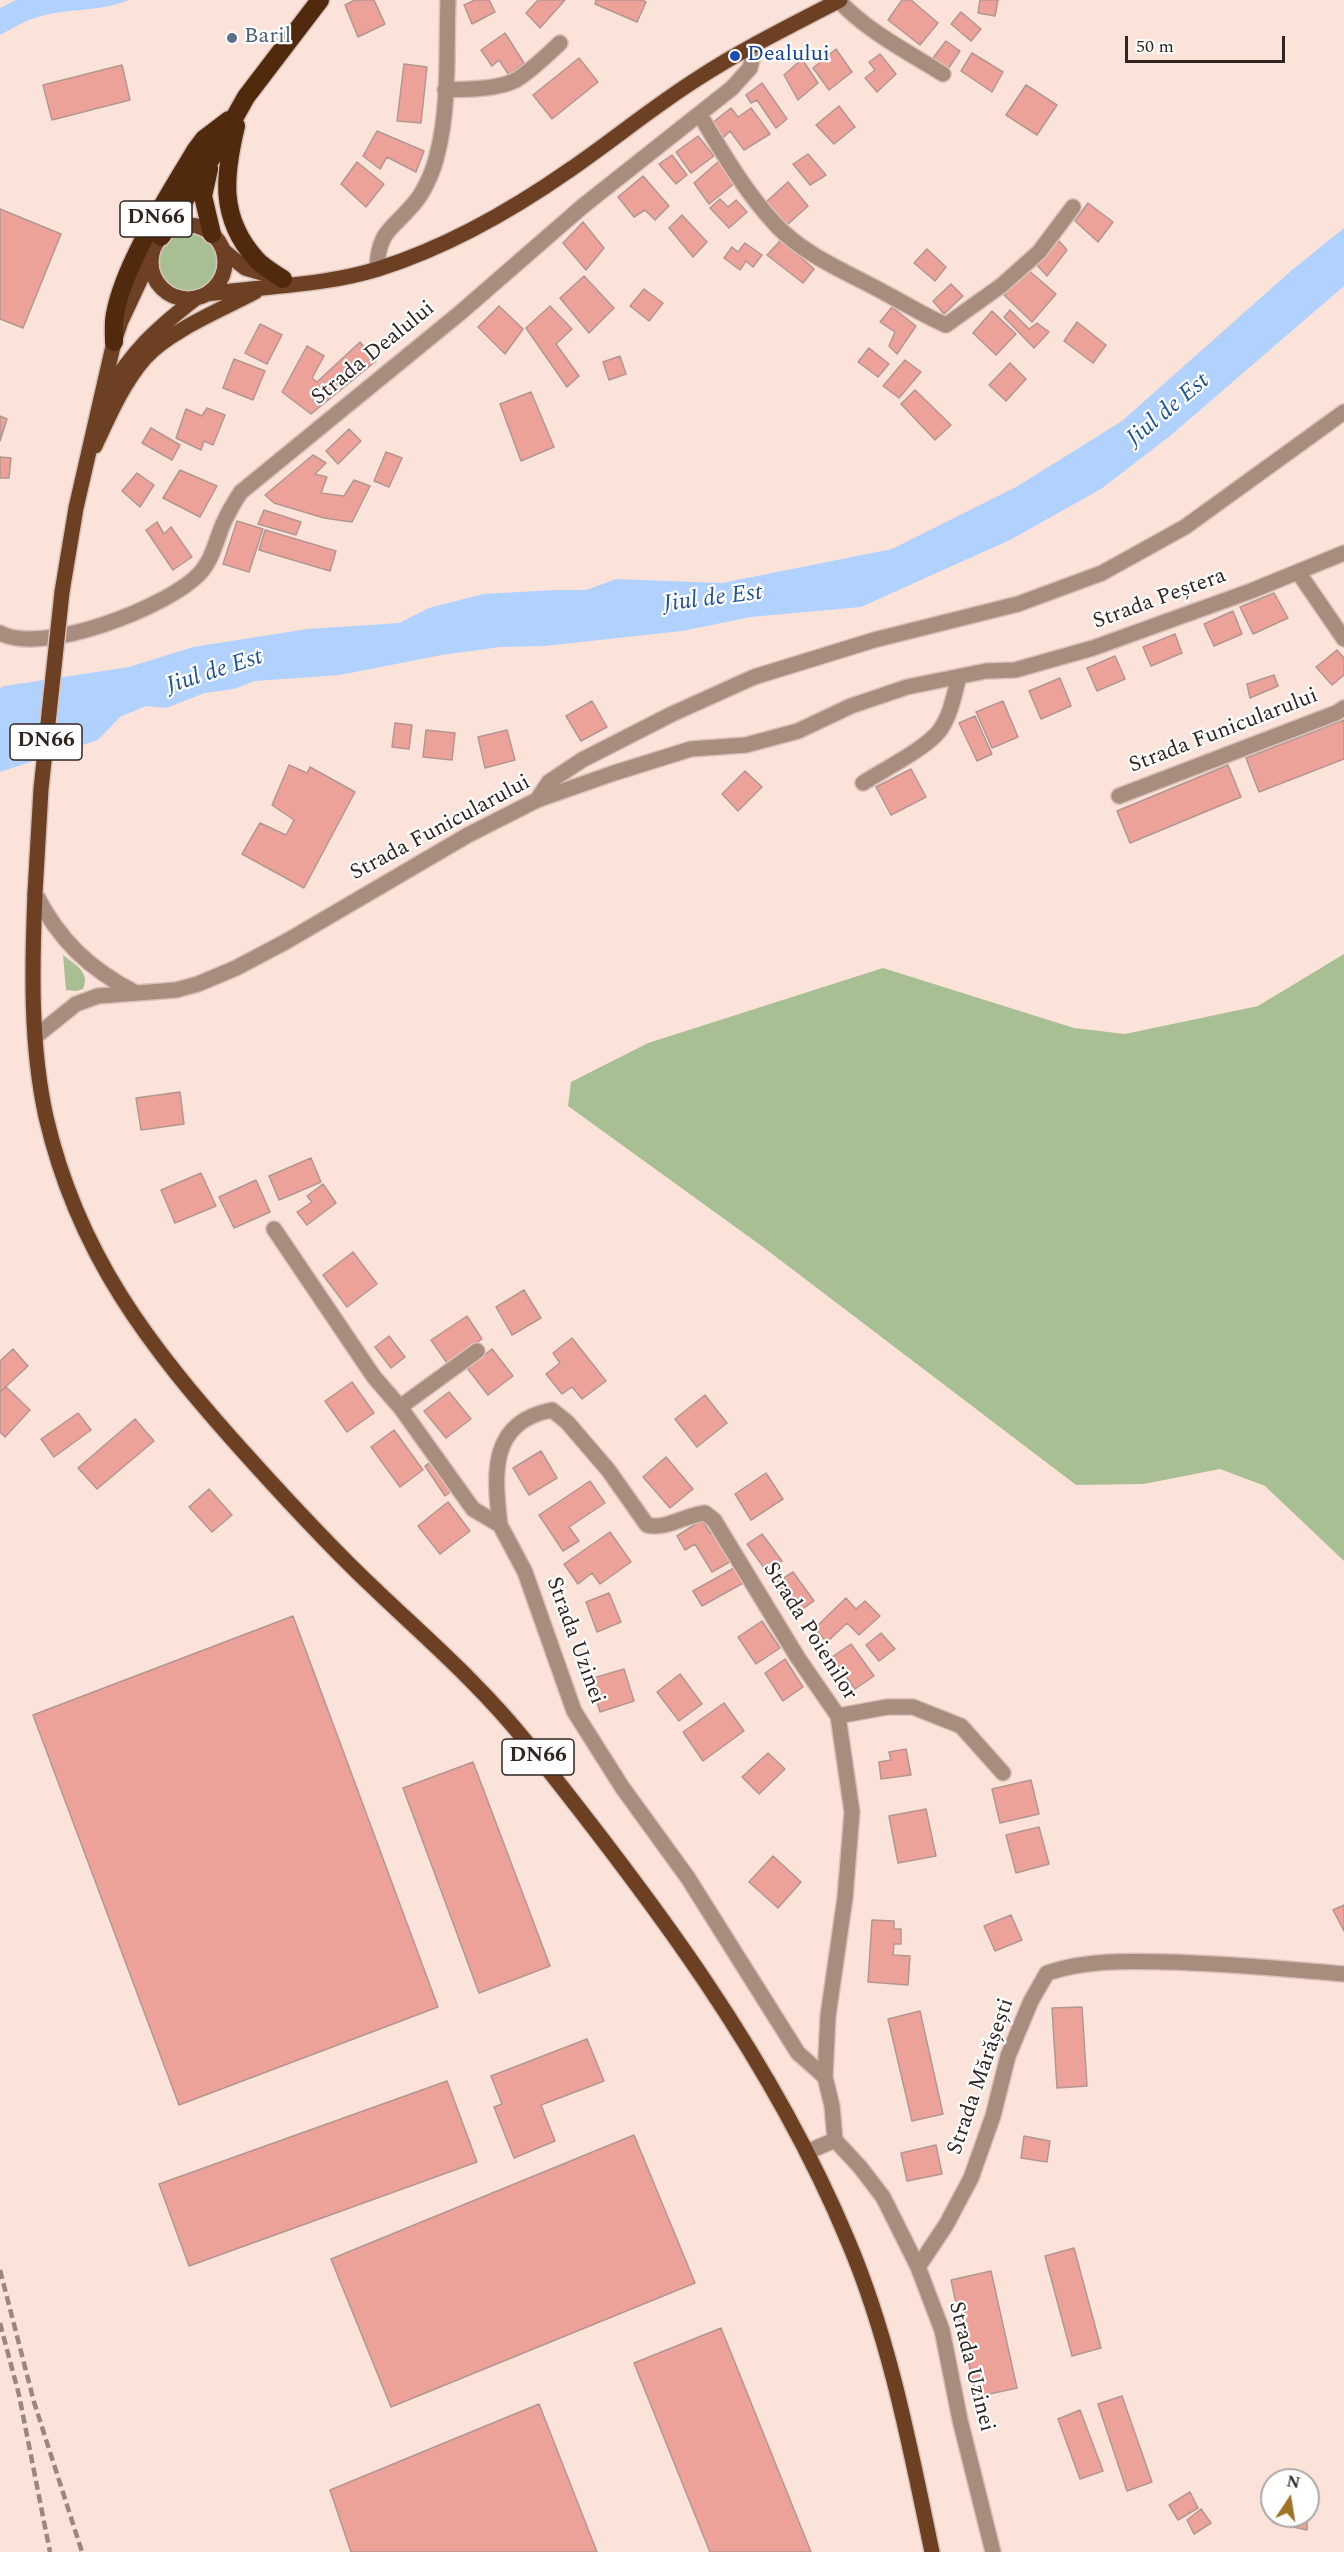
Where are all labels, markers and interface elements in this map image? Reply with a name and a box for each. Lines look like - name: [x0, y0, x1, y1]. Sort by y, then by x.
- scale bar: [1128, 24, 1288, 62]
- place label: Baril: [244, 25, 291, 51]
- marker: Baril: [225, 31, 239, 45]
- text: 50 m: [1136, 33, 1174, 60]
- place label: Dealului: [747, 43, 830, 69]
- marker: Dealului: [728, 49, 742, 63]
- road number: DN66: [120, 201, 192, 237]
- street label: Strada Dealului: [307, 296, 441, 412]
- water label: Jiul de Est: [1122, 368, 1216, 454]
- street label: Strada Peștera: [1090, 564, 1230, 636]
- water label: Jiul de Est: [662, 580, 764, 620]
- water label: Jiul de Est: [163, 644, 267, 702]
- street label: Strada Funicularului: [1126, 684, 1322, 780]
- road number: DN66: [10, 724, 82, 760]
- street label: Strada Funicularului: [346, 770, 536, 888]
- street label: Strada Poienilor: [756, 1558, 862, 1706]
- street label: Strada Uzinei: [539, 1574, 609, 1708]
- road number: DN66: [502, 1739, 574, 1775]
- street label: Strada Mărășești: [943, 1995, 1021, 2159]
- street label: Strada Uzinei: [941, 2299, 999, 2435]
- north arrow: [1260, 2468, 1320, 2528]
- text: N: [1284, 2469, 1302, 2495]

